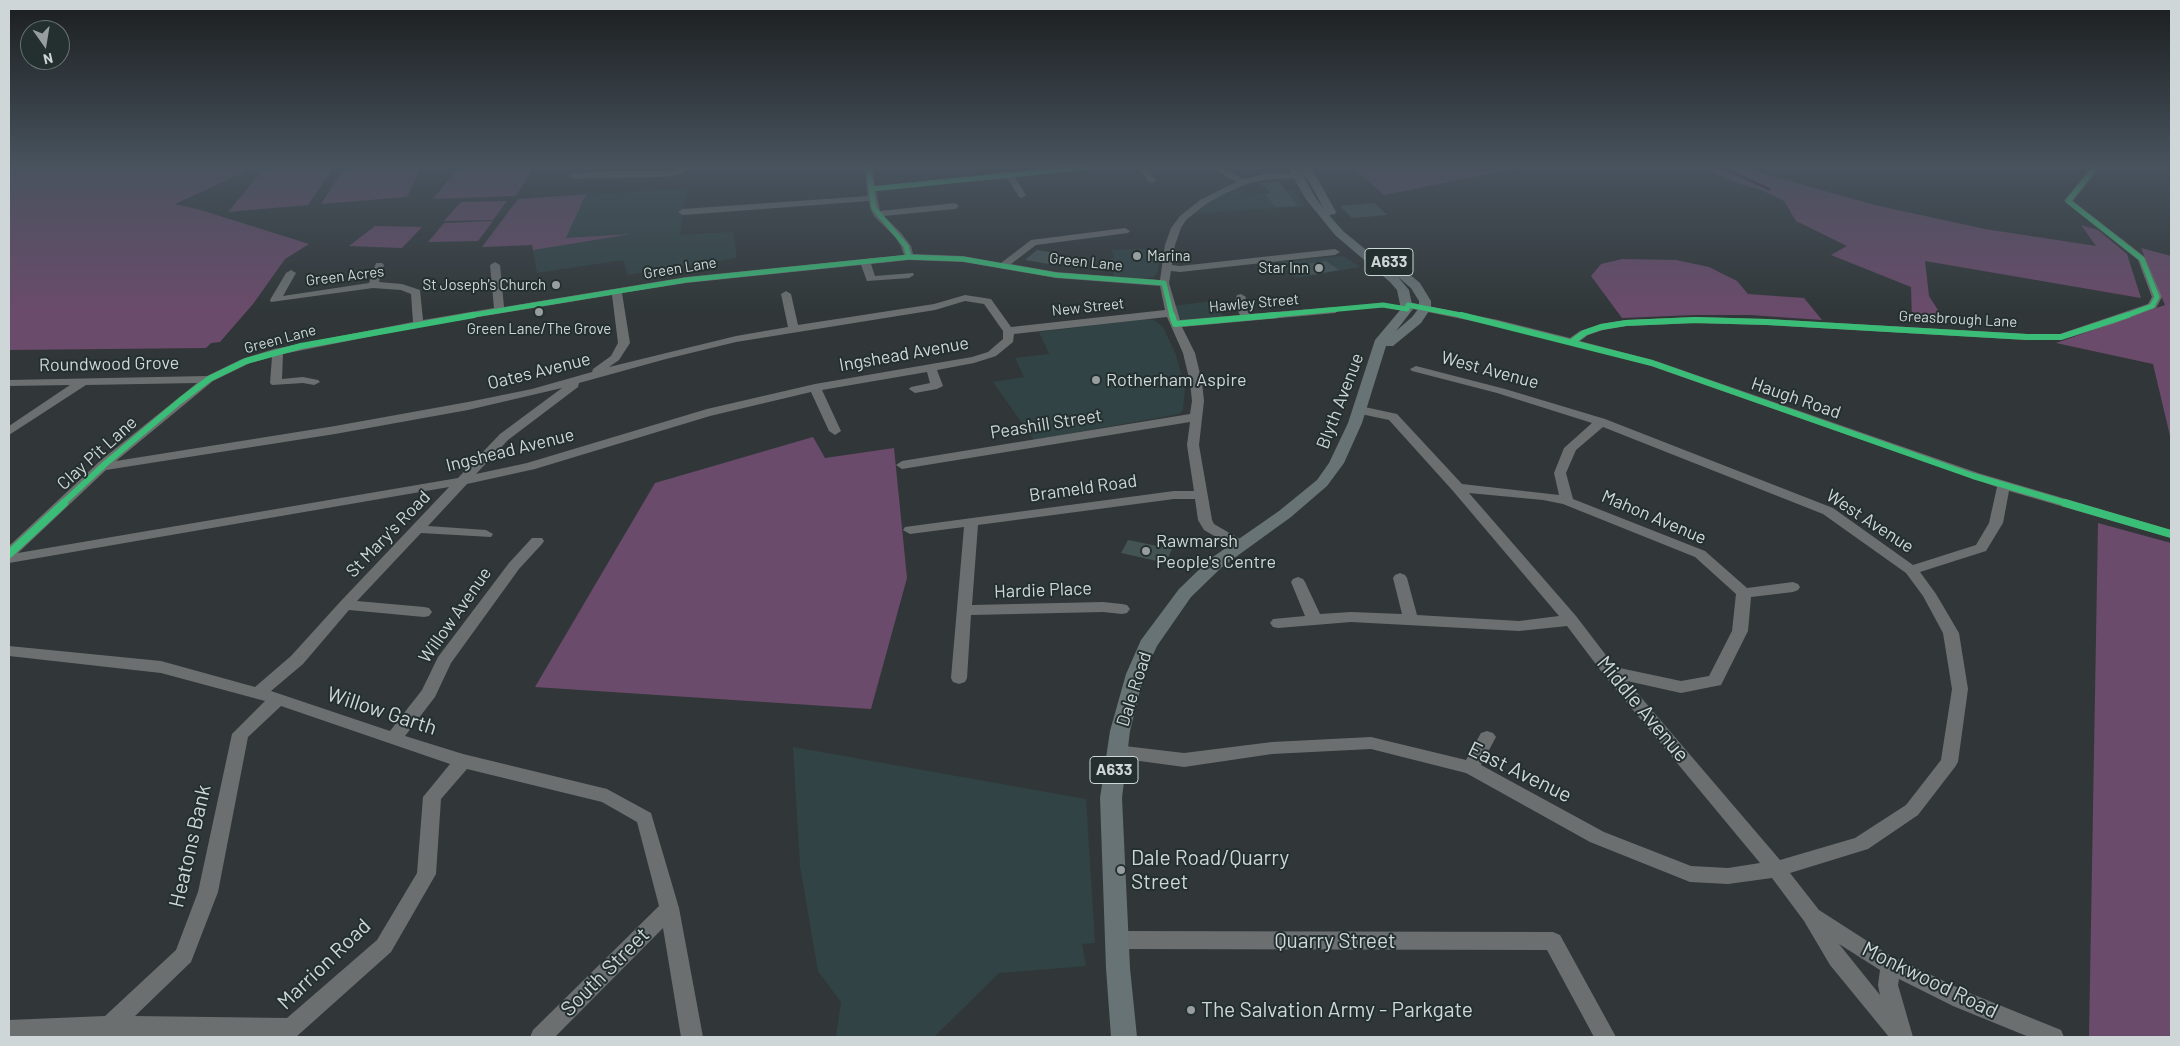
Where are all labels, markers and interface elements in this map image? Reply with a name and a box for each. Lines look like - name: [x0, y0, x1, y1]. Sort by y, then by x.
- north arrow: [20, 20, 70, 70]
- text: N: [42, 50, 55, 68]
- place label: Marina: [1147, 247, 1190, 265]
- road number: A633: [1365, 248, 1413, 276]
- street label: Green Lane: [1048, 249, 1124, 275]
- marker: Marina: [1131, 250, 1143, 262]
- street label: Green Lane: [642, 253, 718, 283]
- place label: Star Inn: [1259, 259, 1309, 277]
- street label: Green Acres: [305, 262, 385, 290]
- marker: Star Inn: [1313, 262, 1325, 274]
- place label: St Joseph's Church: [423, 276, 546, 294]
- marker: St Joseph's Church: [550, 279, 562, 291]
- street label: Hawley Street: [1208, 290, 1300, 316]
- street label: New Street: [1051, 294, 1125, 320]
- marker: Green Lane/The Grove: [533, 306, 545, 318]
- street label: Greasbrough Lane: [1898, 307, 2018, 331]
- place label: Green Lane/The Grove: [467, 320, 611, 338]
- street label: Green Lane: [242, 321, 318, 357]
- street label: Ingshead Avenue: [837, 332, 971, 376]
- street label: West Avenue: [1439, 347, 1541, 393]
- street label: Oates Avenue: [485, 348, 593, 394]
- street label: Blyth Avenue: [1312, 350, 1368, 452]
- street label: Roundwood Grove: [39, 352, 179, 376]
- place label: Rotherham Aspire: [1106, 369, 1246, 391]
- street label: Haugh Road: [1748, 373, 1844, 423]
- marker: Rotherham Aspire: [1090, 374, 1102, 386]
- street label: Peashill Street: [989, 404, 1103, 444]
- street label: Clay Pit Lane: [53, 412, 141, 494]
- street label: Ingshead Avenue: [444, 424, 576, 476]
- street label: Brameld Road: [1028, 470, 1138, 506]
- street label: Mahon Avenue: [1598, 485, 1710, 549]
- street label: West Avenue: [1822, 485, 1918, 557]
- street label: St Mary's Road: [341, 486, 435, 582]
- place label: Rawmarsh People's Centre: [1156, 530, 1276, 572]
- marker: Rawmarsh People's Centre: [1140, 545, 1152, 557]
- street label: Willow Avenue: [414, 563, 496, 667]
- street label: Hardie Place: [994, 577, 1092, 603]
- street label: Dale Road: [1112, 649, 1156, 729]
- street label: Middle Avenue: [1591, 651, 1695, 767]
- street label: Willow Garth: [324, 681, 440, 741]
- street label: East Avenue: [1464, 736, 1576, 808]
- road number: A633: [1090, 756, 1138, 784]
- street label: Heatons Bank: [164, 782, 216, 910]
- place label: Dale Road/Quarry Street: [1131, 845, 1289, 895]
- marker: Dale Road/Quarry Street: [1115, 864, 1127, 876]
- street label: Marrion Road: [272, 913, 376, 1015]
- street label: South Street: [555, 922, 655, 1022]
- street label: Quarry Street: [1274, 928, 1396, 954]
- street label: Monkwood Road: [1858, 936, 2002, 1024]
- place label: The Salvation Army - Parkgate: [1201, 997, 1473, 1023]
- marker: The Salvation Army - Parkgate: [1185, 1004, 1197, 1016]

